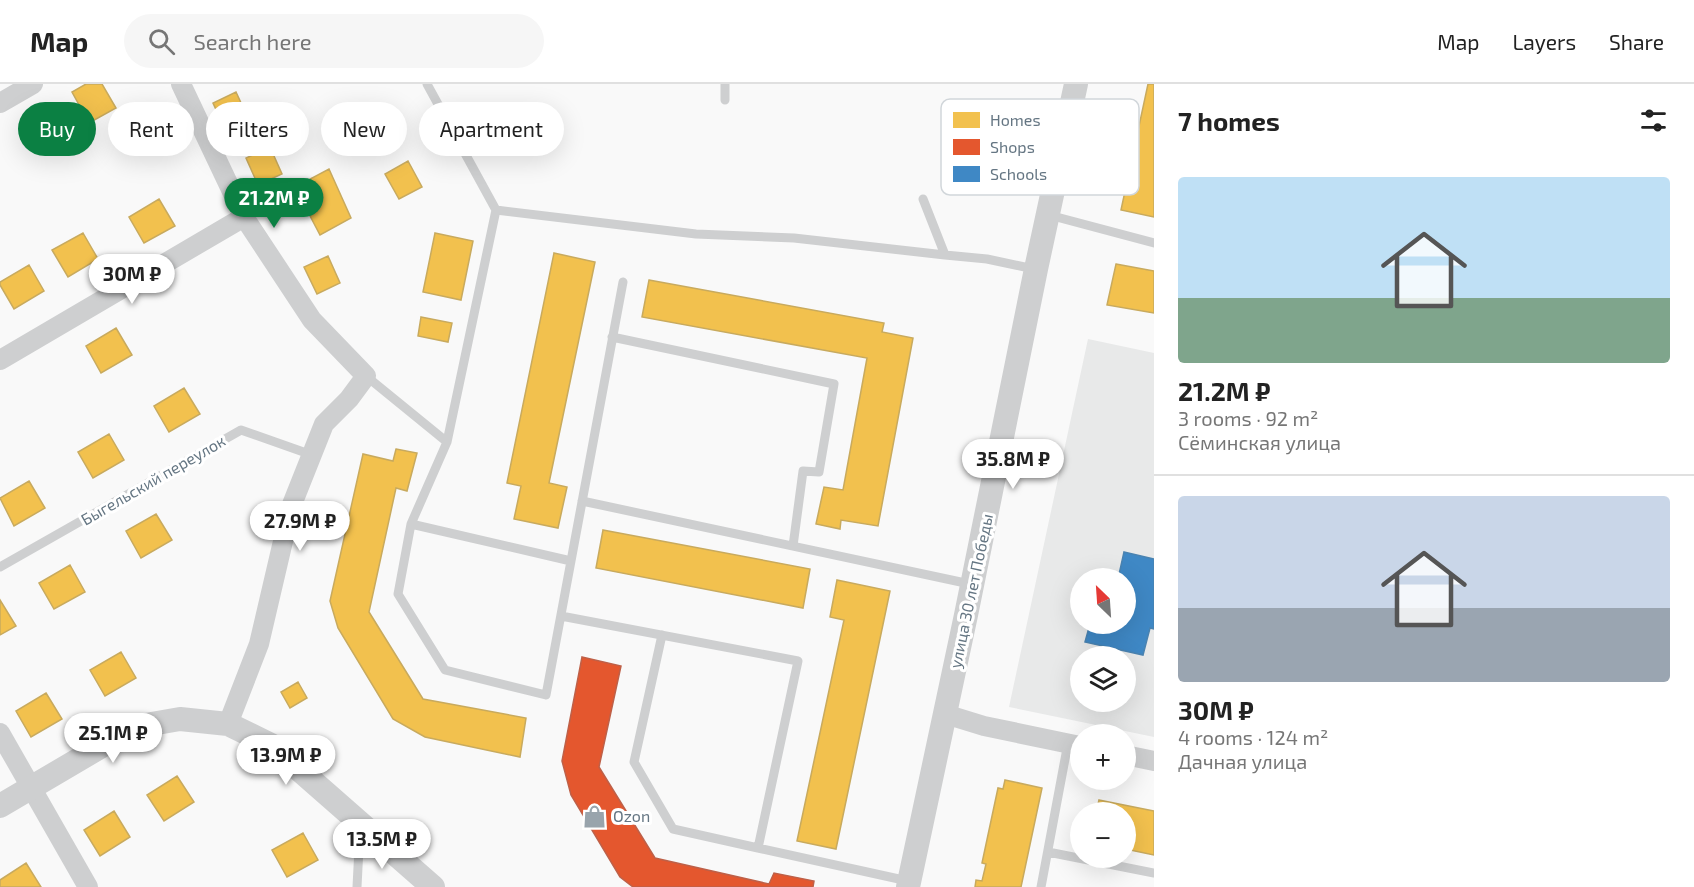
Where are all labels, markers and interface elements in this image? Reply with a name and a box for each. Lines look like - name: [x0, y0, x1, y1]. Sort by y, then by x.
- search box: [124, 14, 544, 68]
- text: Map: [30, 24, 88, 58]
- icon: search: [145, 25, 178, 58]
- text: Search here: [193, 28, 312, 54]
- text: Map: [1437, 29, 1479, 54]
- text: Layers: [1512, 29, 1576, 54]
- text: Share: [1609, 29, 1664, 54]
- legend: [941, 99, 1139, 195]
- chip: Buy: [18, 102, 96, 156]
- chip: Rent: [108, 102, 194, 156]
- chip: Filters: [206, 102, 309, 156]
- chip: New: [321, 102, 407, 156]
- chip: Apartment: [419, 102, 564, 156]
- icon: filters: [1637, 104, 1670, 137]
- text: 7 homes: [1178, 105, 1280, 136]
- text: Homes: [990, 110, 1041, 129]
- text: Shops: [990, 137, 1035, 156]
- text: Schools: [990, 164, 1047, 183]
- pin: 21.2M ₽: [219, 178, 329, 229]
- text: 21.2M ₽: [238, 185, 310, 209]
- icon: home: [1370, 216, 1478, 324]
- pin: 30M ₽: [90, 254, 174, 305]
- text: 30M ₽: [103, 261, 161, 285]
- text: 21.2M ₽: [1178, 375, 1271, 406]
- text: 3 rooms · 92 m²: [1178, 406, 1318, 430]
- street label: Быгельский переулок: [77, 430, 229, 530]
- text: Сёминская улица: [1178, 430, 1341, 454]
- pin: 35.8M ₽: [958, 439, 1068, 490]
- text: 35.8M ₽: [976, 446, 1050, 470]
- pin: 27.9M ₽: [245, 501, 355, 552]
- text: 27.9M ₽: [264, 508, 336, 532]
- street label: улица 30 лет Победы: [945, 512, 997, 670]
- icon: home: [1370, 535, 1478, 643]
- north arrow: [1070, 568, 1136, 634]
- map controls: [1070, 568, 1136, 868]
- button: layers: [1070, 646, 1136, 712]
- text: 30M ₽: [1178, 694, 1254, 725]
- pin: 25.1M ₽: [58, 713, 168, 764]
- text: 25.1M ₽: [78, 720, 148, 744]
- button: +: [1070, 724, 1136, 790]
- text: 4 rooms · 124 m²: [1178, 725, 1328, 749]
- pin: 13.9M ₽: [231, 735, 341, 786]
- text: 13.9M ₽: [250, 742, 322, 766]
- text: Дачная улица: [1178, 749, 1307, 773]
- button: −: [1070, 802, 1136, 868]
- shop icon: Ozon: [582, 803, 608, 829]
- place label: Ozon: [613, 806, 650, 825]
- pin: 13.5M ₽: [327, 819, 437, 870]
- text: 13.5M ₽: [347, 826, 417, 850]

